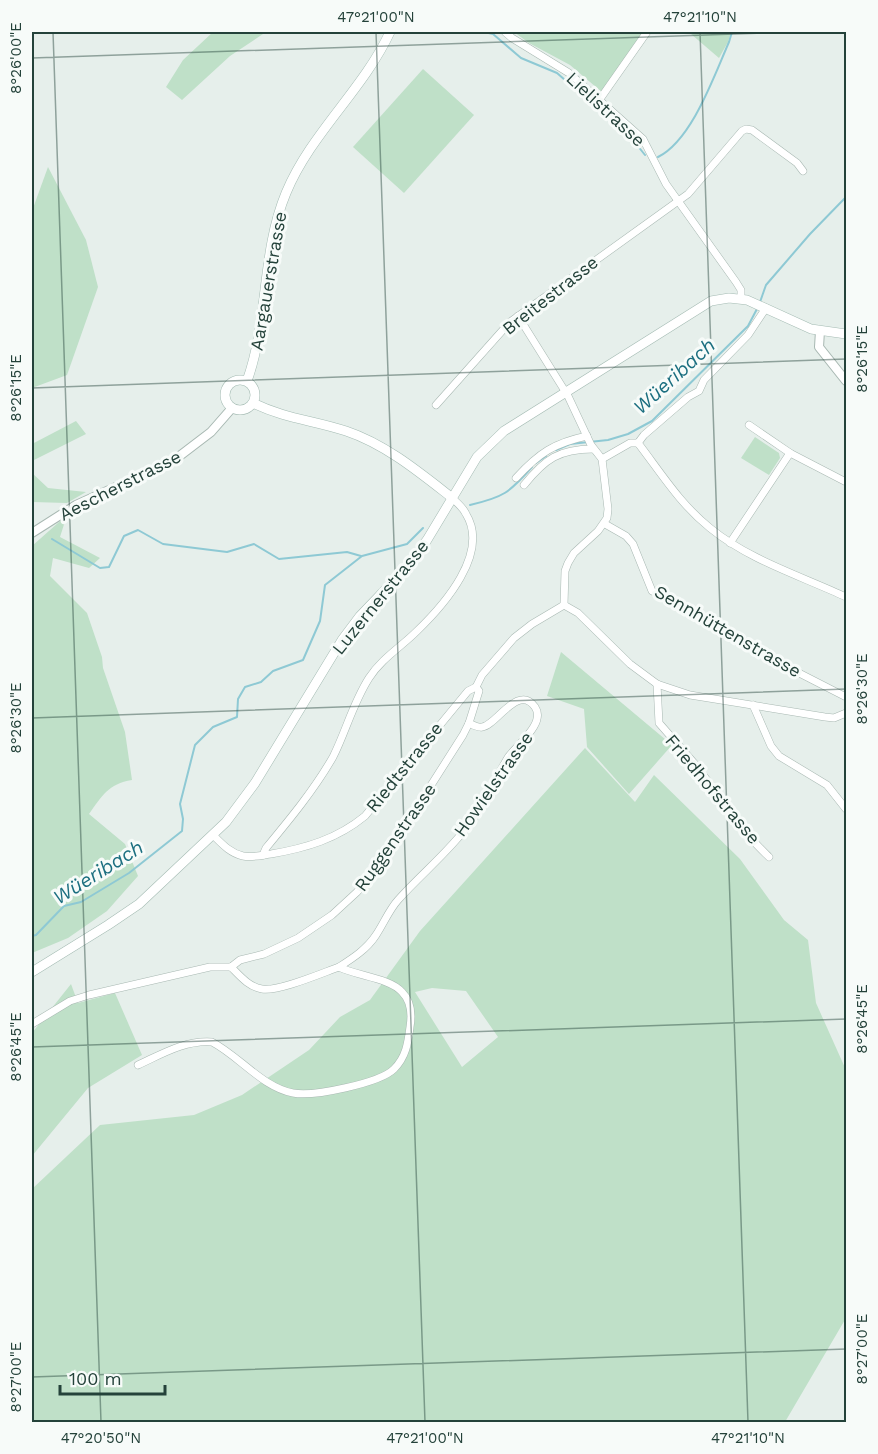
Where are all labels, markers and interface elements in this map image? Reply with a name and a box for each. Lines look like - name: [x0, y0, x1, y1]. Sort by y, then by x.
- text: 47°21'00"N: [337, 8, 415, 26]
- text: 47°21'10"N: [663, 8, 737, 26]
- text: 8°26'00"E: [7, 22, 25, 94]
- street label: Lielistrasse: [562, 67, 650, 151]
- street label: Aargauerstrasse: [245, 210, 291, 352]
- street label: Breitestrasse: [498, 251, 602, 339]
- text: 8°26'15"E: [853, 325, 871, 393]
- water label: Wüeribach: [628, 333, 720, 419]
- text: 8°26'15"E: [7, 354, 25, 422]
- street label: Aescherstrasse: [56, 445, 184, 525]
- street label: Luzernerstrasse: [327, 536, 433, 658]
- street label: Sennhüttenstrasse: [651, 581, 805, 681]
- text: 8°26'30"E: [853, 653, 871, 725]
- text: 8°26'30"E: [7, 682, 25, 754]
- street label: Riedtstrasse: [361, 718, 447, 816]
- street label: Howielstrasse: [449, 728, 537, 840]
- street label: Friedhofstrasse: [661, 730, 765, 848]
- street label: Ruggenstrasse: [350, 779, 440, 895]
- water label: Wüeribach: [48, 835, 148, 909]
- text: 8°26'45"E: [853, 984, 871, 1054]
- text: 8°26'45"E: [7, 1012, 25, 1082]
- text: 8°27'00"E: [853, 1314, 871, 1384]
- text: 8°27'00"E: [7, 1342, 25, 1412]
- scale bar: [60, 1358, 165, 1396]
- text: 100 m: [69, 1368, 122, 1389]
- text: 47°20'50"N: [61, 1429, 141, 1447]
- text: 47°21'00"N: [386, 1429, 464, 1447]
- text: 47°21'10"N: [711, 1429, 785, 1447]

